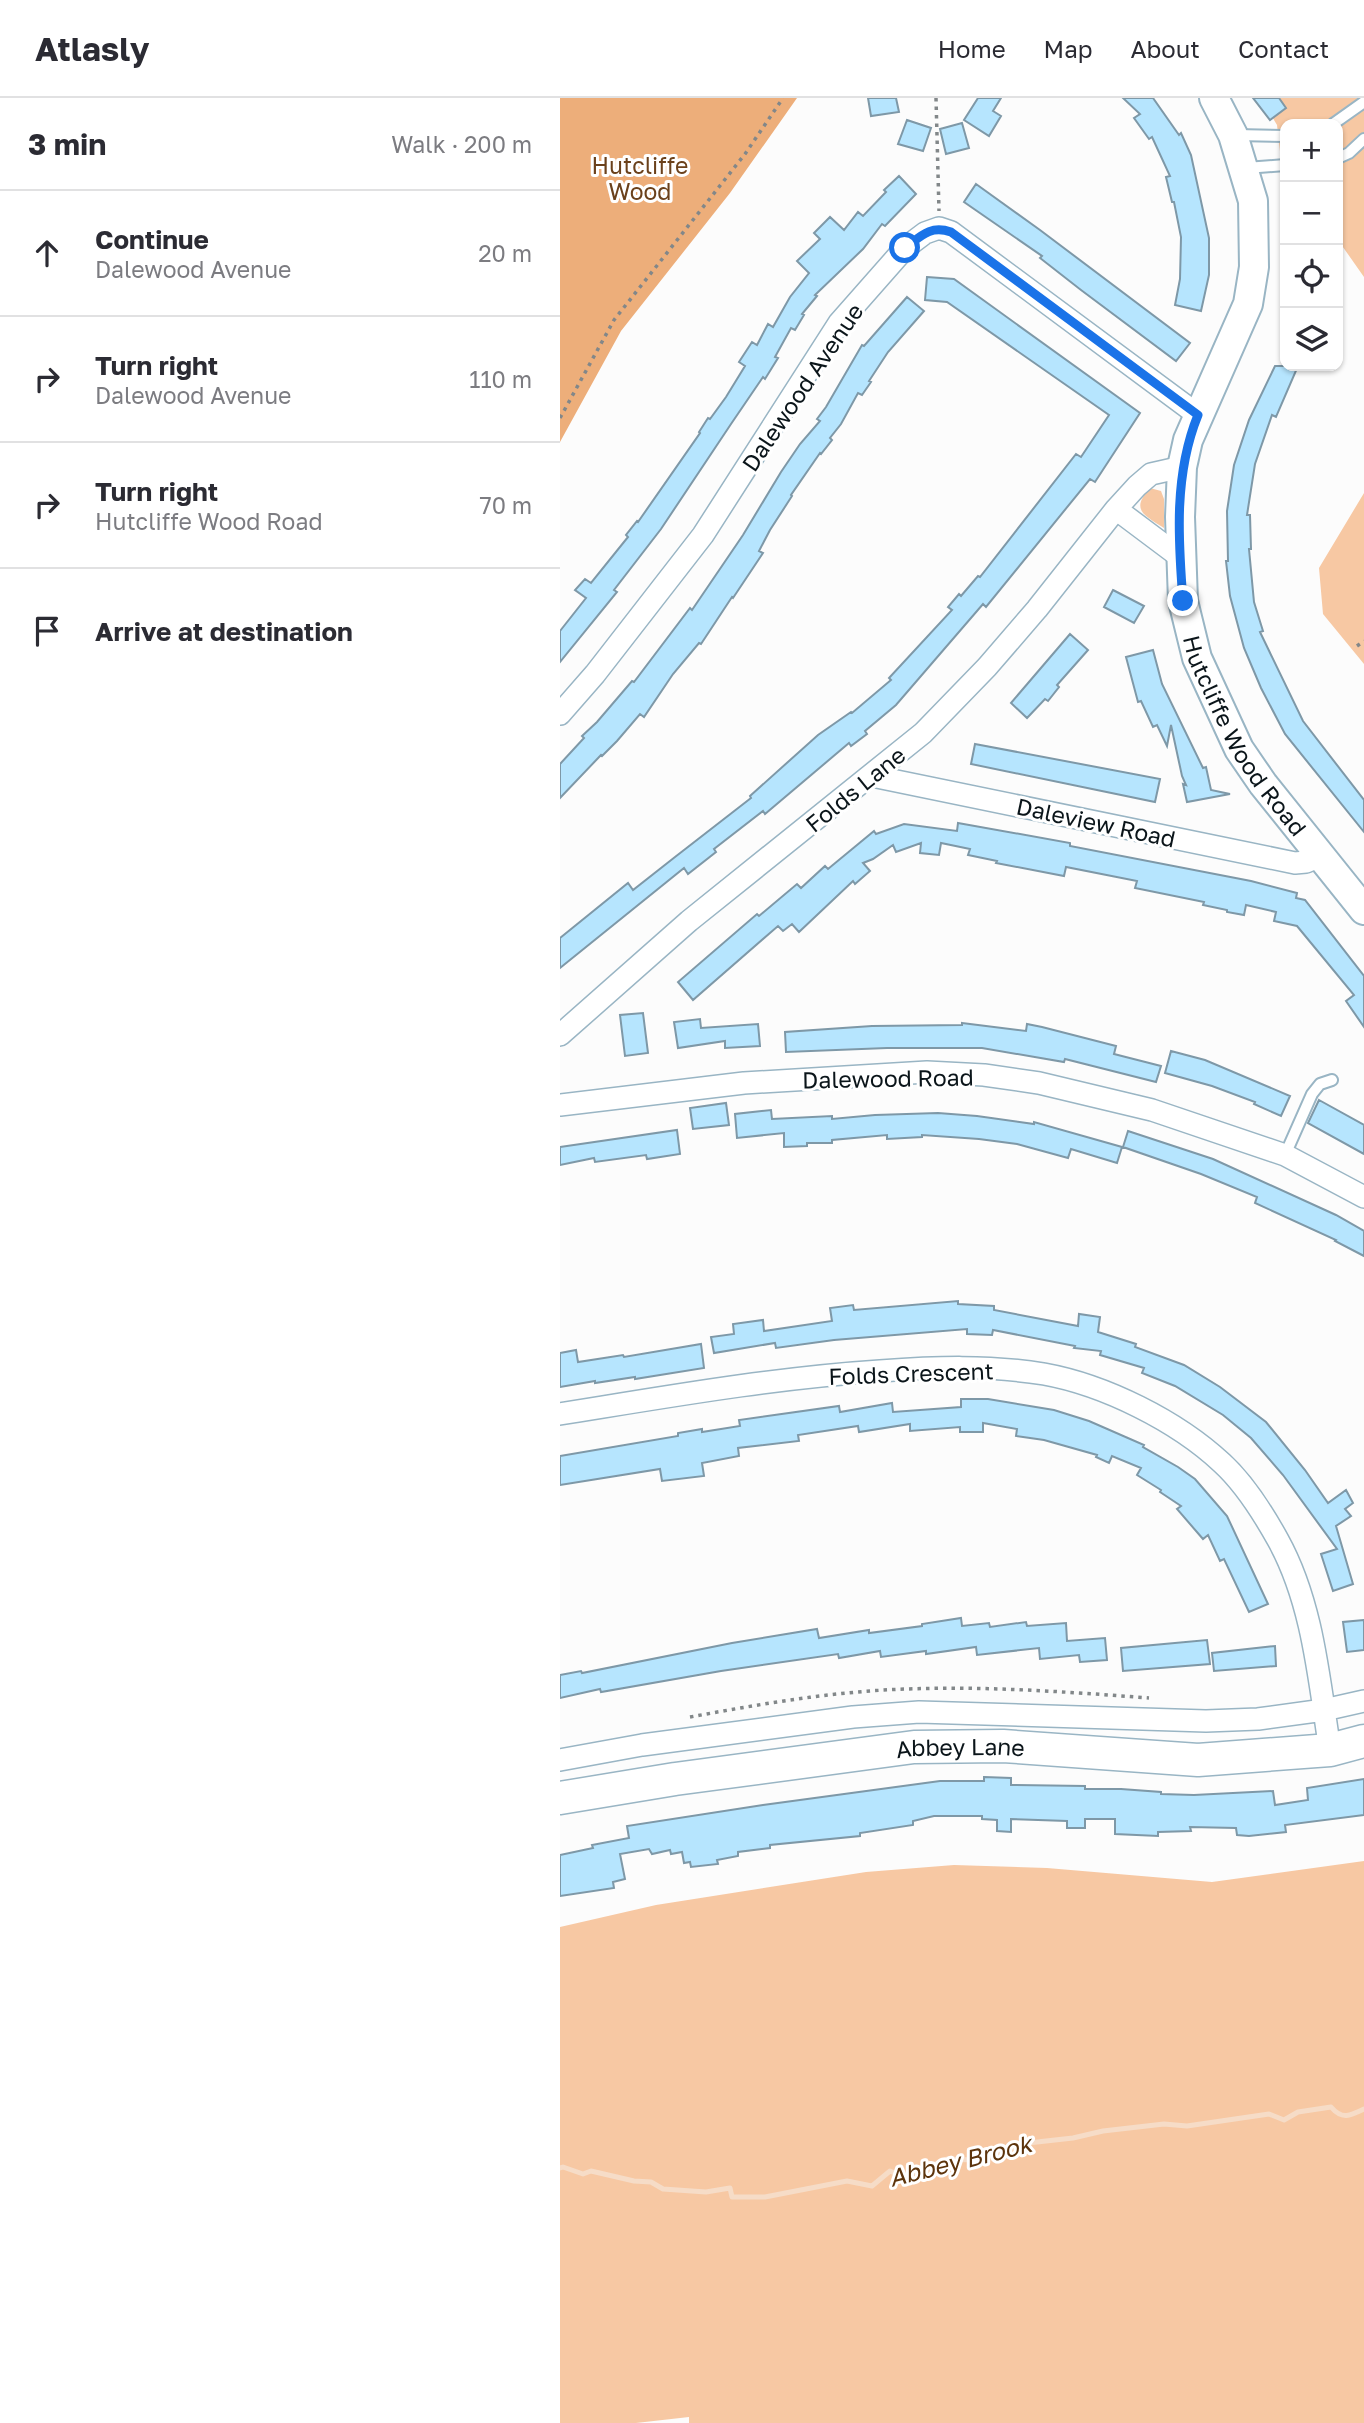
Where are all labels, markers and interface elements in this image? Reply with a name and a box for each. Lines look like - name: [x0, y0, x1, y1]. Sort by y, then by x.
- text: Atlasly: [35, 29, 150, 68]
- text: Home: [938, 34, 1006, 63]
- text: Map: [1044, 34, 1093, 63]
- text: About: [1131, 34, 1200, 63]
- text: Contact: [1238, 34, 1329, 63]
- map controls: [1280, 119, 1343, 371]
- button: +: [1280, 119, 1343, 182]
- text: 3 min: [28, 126, 106, 162]
- text: Walk · 200 m: [391, 130, 532, 158]
- park label: Hutcliffe Wood: [592, 151, 688, 205]
- button: −: [1280, 182, 1343, 245]
- text: Continue: [95, 224, 209, 255]
- route start: [889, 232, 920, 263]
- icon: ahead: [28, 234, 66, 272]
- text: 20 m: [478, 239, 532, 267]
- button: locate: [1280, 245, 1343, 308]
- text: Dalewood Avenue: [95, 255, 291, 283]
- street label: Dalewood Avenue: [735, 298, 869, 476]
- button: layers: [1280, 308, 1343, 371]
- text: Turn right: [95, 350, 218, 381]
- icon: right: [28, 360, 66, 398]
- text: 110 m: [469, 365, 532, 393]
- text: Dalewood Avenue: [95, 381, 291, 409]
- text: Turn right: [95, 476, 218, 507]
- icon: right: [28, 486, 66, 524]
- text: 70 m: [479, 491, 532, 519]
- text: Hutcliffe Wood Road: [95, 507, 323, 535]
- route end: [1167, 585, 1198, 616]
- icon: arrive: [28, 612, 66, 650]
- text: Arrive at destination: [95, 616, 353, 647]
- street label: Hutcliffe Wood Road: [1178, 632, 1313, 841]
- street label: Folds Lane: [799, 740, 911, 838]
- street label: Daleview Road: [1014, 791, 1178, 853]
- street label: Dalewood Road: [802, 1063, 974, 1093]
- street label: Folds Crescent: [828, 1356, 994, 1390]
- street label: Abbey Lane: [894, 1732, 1026, 1763]
- water label: Abbey Brook: [886, 2128, 1037, 2193]

